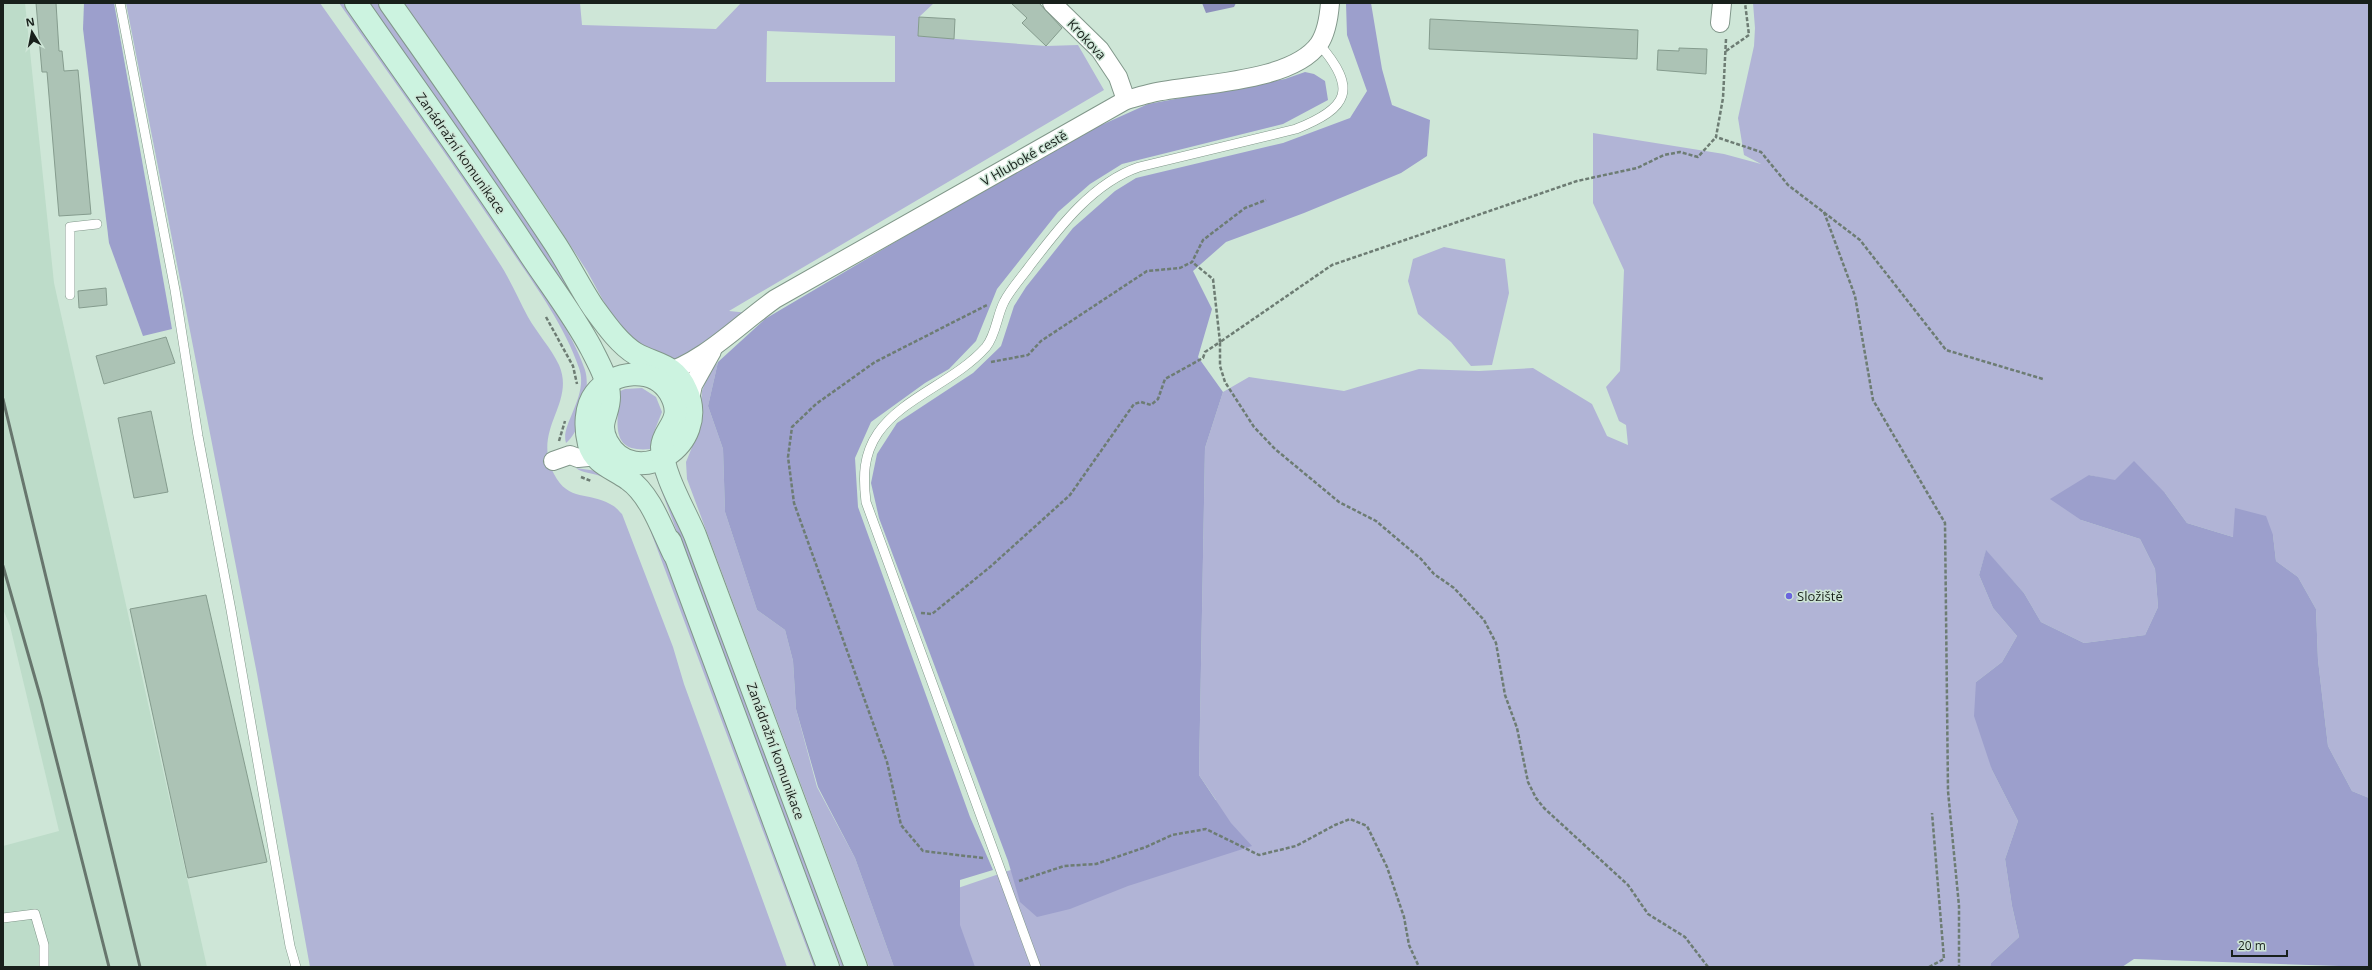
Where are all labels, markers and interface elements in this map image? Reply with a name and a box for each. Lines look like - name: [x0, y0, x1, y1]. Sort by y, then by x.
- north arrow: [12, 12, 52, 52]
- text: N: [24, 13, 36, 30]
- street label: Krokova: [1064, 15, 1110, 63]
- street label: Zanádražní komunikace: [412, 89, 510, 217]
- street label: V Hluboké cestě: [978, 126, 1070, 190]
- place label: Složiště: [1797, 587, 1843, 605]
- marker: Složiště: [1784, 591, 1794, 601]
- street label: Zanádražní komunikace: [743, 680, 809, 822]
- scale bar: [2232, 932, 2287, 958]
- text: 20 m: [2238, 937, 2266, 954]

